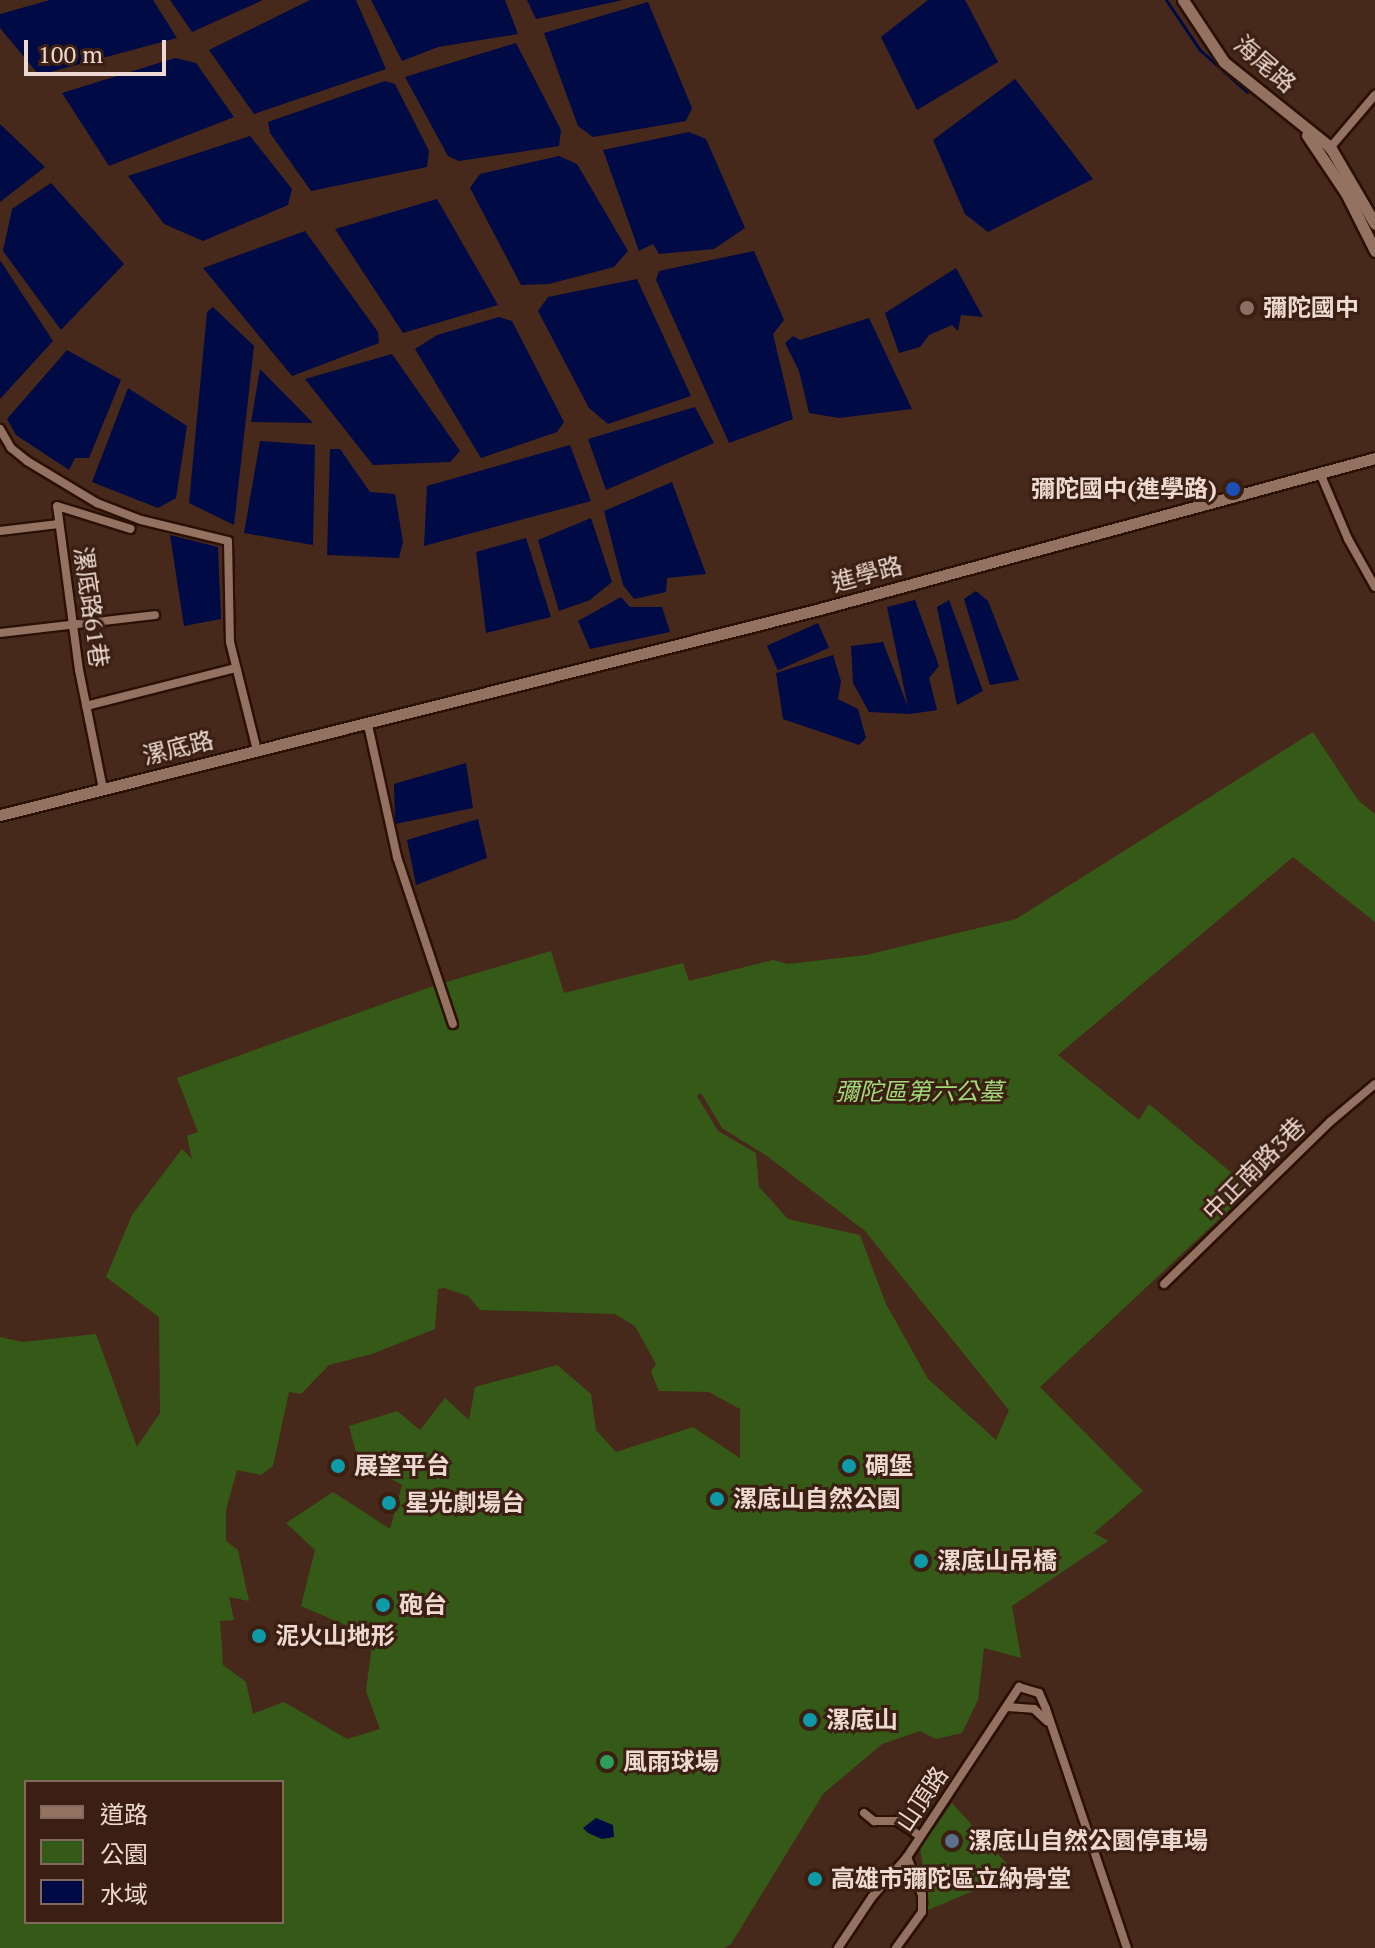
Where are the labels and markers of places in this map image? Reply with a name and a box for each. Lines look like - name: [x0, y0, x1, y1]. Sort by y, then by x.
- place label: 彌陀國中: [1263, 294, 1359, 322]
- marker: 彌陀國中: [1238, 299, 1256, 317]
- place label: 彌陀國中(進學路): [1031, 475, 1217, 503]
- marker: 彌陀國中(進學路): [1224, 480, 1242, 498]
- place label: 展望平台: [354, 1452, 450, 1480]
- place label: 碉堡: [865, 1452, 913, 1480]
- marker: 展望平台: [329, 1457, 347, 1475]
- marker: 碉堡: [840, 1457, 858, 1475]
- place label: 漯底山自然公園: [733, 1485, 901, 1513]
- place label: 星光劇場台: [405, 1489, 525, 1517]
- marker: 漯底山自然公園: [708, 1490, 726, 1508]
- marker: 星光劇場台: [380, 1494, 398, 1512]
- place label: 漯底山吊橋: [937, 1547, 1057, 1575]
- marker: 漯底山吊橋: [912, 1552, 930, 1570]
- place label: 砲台: [399, 1591, 447, 1619]
- marker: 砲台: [374, 1596, 392, 1614]
- place label: 泥火山地形: [275, 1622, 395, 1650]
- marker: 泥火山地形: [250, 1627, 268, 1645]
- place label: 漯底山: [826, 1706, 898, 1734]
- marker: 漯底山: [801, 1711, 819, 1729]
- place label: 風雨球場: [623, 1748, 719, 1776]
- marker: 風雨球場: [598, 1753, 616, 1771]
- place label: 漯底山自然公園停車場: [968, 1827, 1208, 1855]
- marker: 漯底山自然公園停車場: [943, 1832, 961, 1850]
- place label: 高雄市彌陀區立納骨堂: [831, 1865, 1071, 1893]
- marker: 高雄市彌陀區立納骨堂: [806, 1870, 824, 1888]

